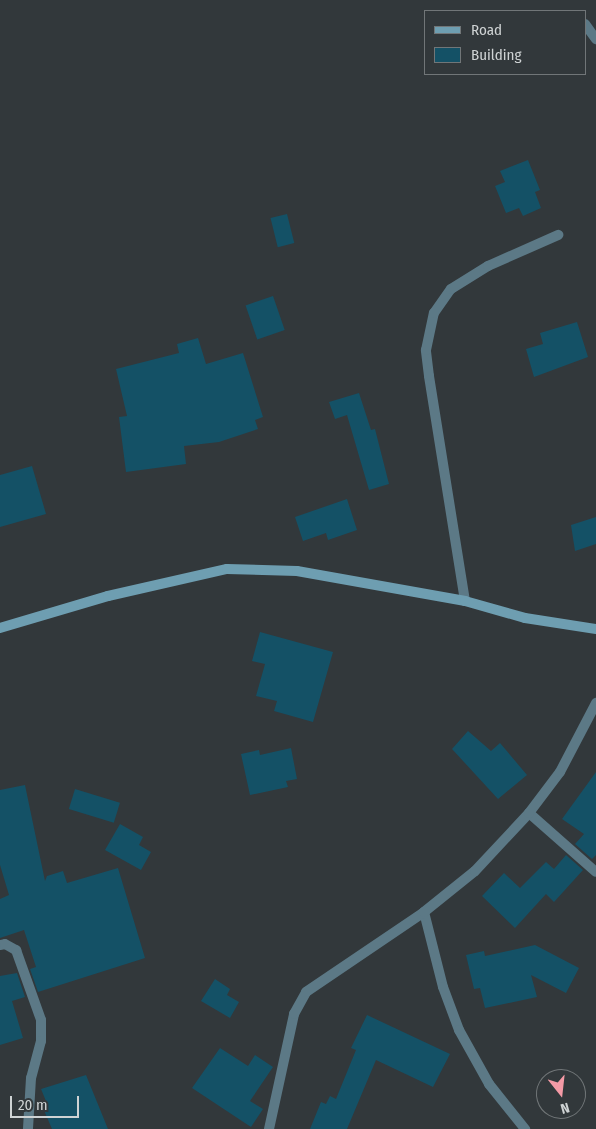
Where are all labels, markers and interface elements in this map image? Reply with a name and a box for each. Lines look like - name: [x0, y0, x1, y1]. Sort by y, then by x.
- legend: [424, 10, 586, 75]
- text: Road: [471, 21, 502, 39]
- text: Building: [471, 46, 522, 64]
- north arrow: [536, 1069, 586, 1119]
- scale bar: [12, 1086, 81, 1118]
- text: 20 m: [18, 1096, 48, 1114]
- text: N: [559, 1099, 571, 1117]

